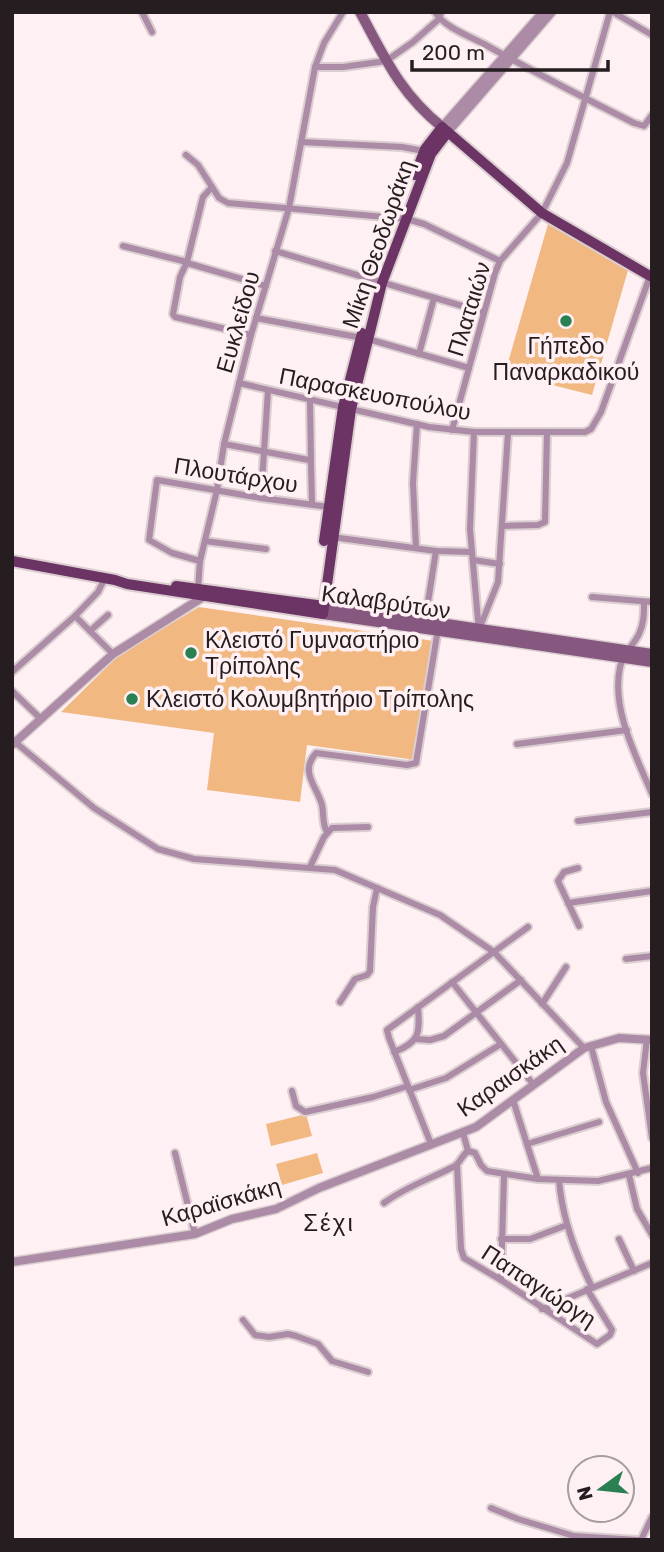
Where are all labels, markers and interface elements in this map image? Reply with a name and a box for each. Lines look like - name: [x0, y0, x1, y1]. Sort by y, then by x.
- scale bar: [412, 28, 608, 72]
- text: 200 m: [422, 40, 485, 65]
- street label: Μίκη Θεοδωράκη: [336, 156, 420, 332]
- street label: Πλαταιών: [441, 258, 497, 360]
- street label: Ευκλείδου: [210, 268, 266, 376]
- marker: Γήπεδο Παναρκαδικού: [558, 313, 574, 329]
- place label: Γήπεδο Παναρκαδικού: [493, 332, 639, 386]
- street label: Παρασκευοπούλου: [277, 362, 473, 426]
- street label: Πλουτάρχου: [172, 451, 300, 499]
- street label: Καλαβρύτων: [320, 579, 452, 625]
- place label: Κλειστό Γυμναστήριο Τρίπολης: [205, 626, 419, 680]
- marker: Κλειστό Γυμναστήριο Τρίπολης: [183, 645, 199, 661]
- place label: Κλειστό Κολυμβητήριο Τρίπολης: [146, 685, 474, 713]
- marker: Κλειστό Κολυμβητήριο Τρίπολης: [124, 691, 140, 707]
- street label: Καραισκάκη: [452, 1029, 568, 1123]
- street label: Καραϊσκάκη: [158, 1172, 284, 1232]
- district label: Σέχι: [303, 1209, 355, 1237]
- street label: Παπαγιώργη: [477, 1239, 601, 1333]
- north arrow: [566, 1454, 636, 1524]
- text: N: [572, 1484, 598, 1503]

